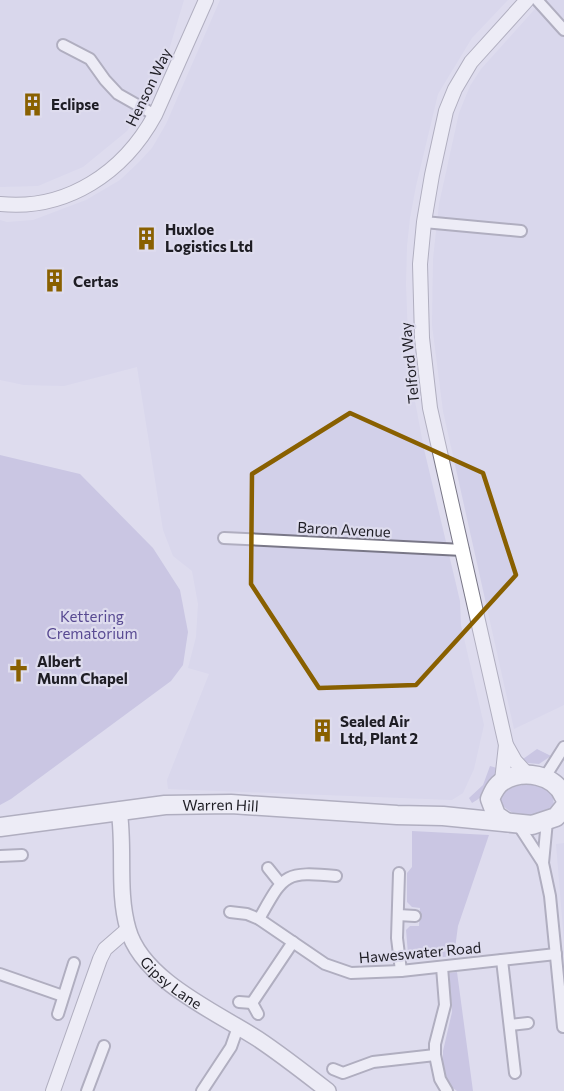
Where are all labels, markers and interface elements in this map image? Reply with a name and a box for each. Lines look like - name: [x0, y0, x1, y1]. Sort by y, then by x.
- street label: Henson Way: [121, 45, 175, 129]
- building icon: Eclipse: [20, 91, 46, 117]
- place label: Eclipse: [51, 95, 99, 113]
- place label: Huxloe Logistics Ltd: [165, 220, 253, 255]
- building icon: Huxloe Logistics Ltd: [134, 225, 160, 251]
- building icon: Certas: [42, 268, 68, 294]
- place label: Certas: [73, 272, 119, 290]
- street label: Telford Way: [396, 321, 422, 405]
- street label: Baron Avenue: [297, 518, 391, 540]
- park label: Kettering Crematorium: [46, 607, 138, 642]
- place label: Albert Munn Chapel: [37, 652, 128, 687]
- church icon: Albert Munn Chapel: [6, 657, 32, 683]
- place label: Sealed Air Ltd, Plant 2: [340, 712, 418, 747]
- building icon: Sealed Air Ltd, Plant 2: [309, 717, 335, 743]
- street label: Warren Hill: [182, 795, 259, 815]
- street label: Haweswater Road: [358, 938, 482, 966]
- street label: Gipsy Lane: [137, 952, 205, 1013]

